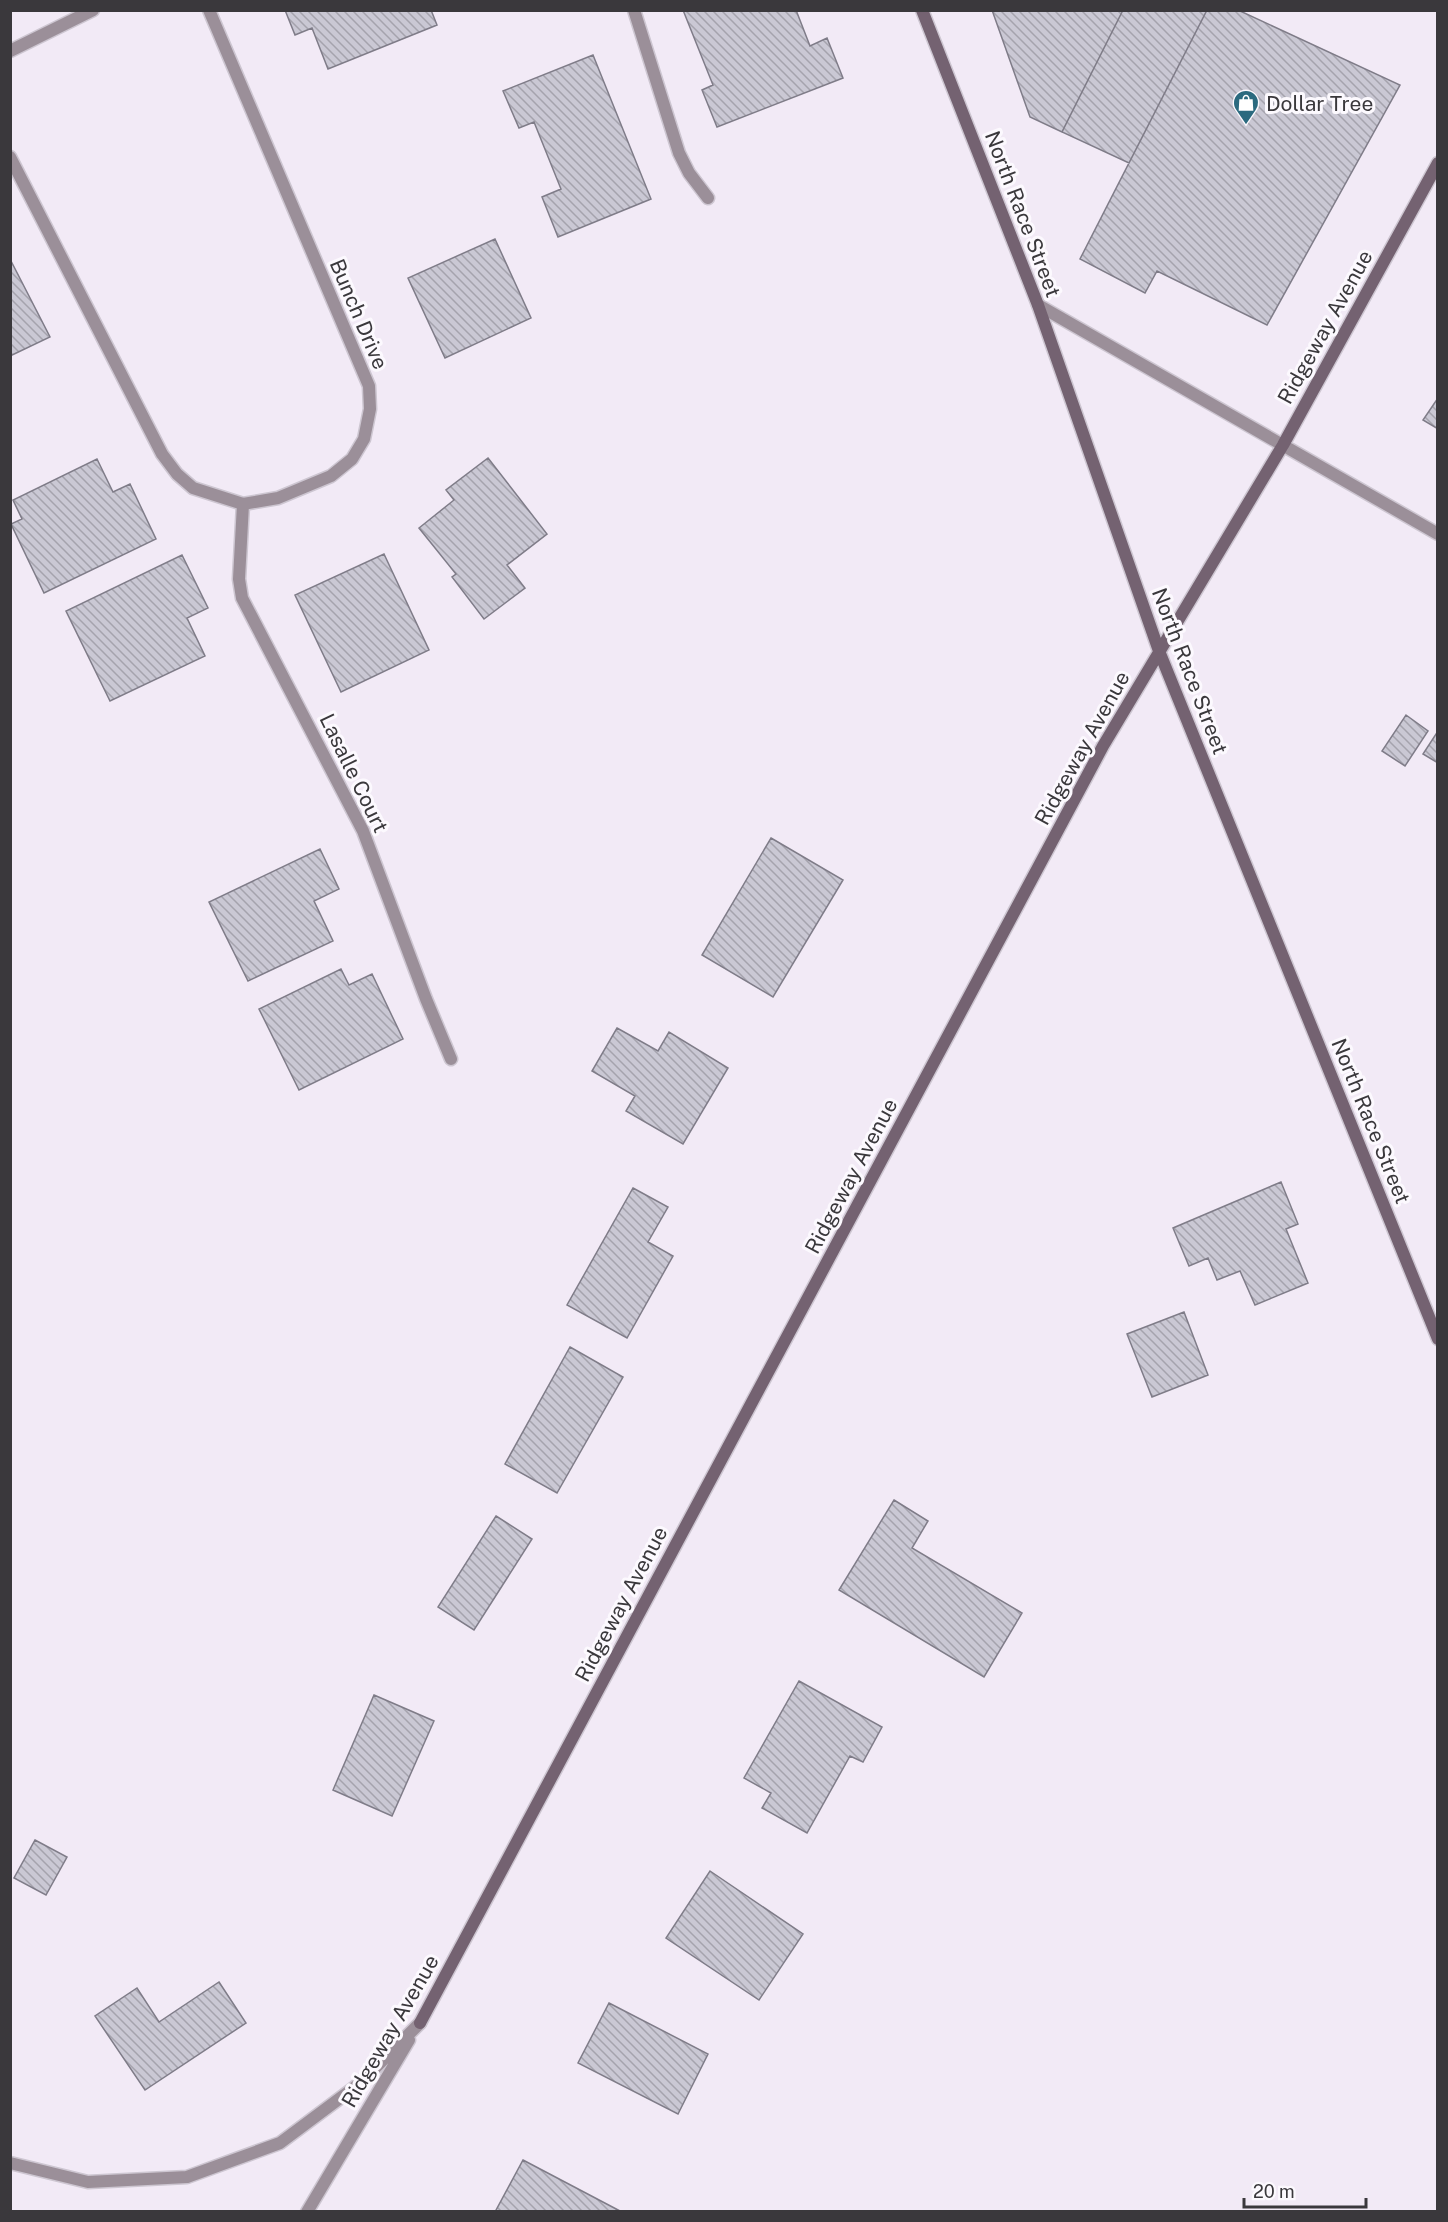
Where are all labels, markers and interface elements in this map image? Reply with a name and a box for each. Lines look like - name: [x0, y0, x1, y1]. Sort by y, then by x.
- shop icon: Dollar Tree: [1231, 88, 1261, 126]
- place label: Dollar Tree: [1266, 91, 1373, 116]
- street label: North Race Street: [980, 127, 1066, 301]
- street label: Ridgeway Avenue: [1272, 246, 1378, 408]
- street label: Bunch Drive: [325, 255, 393, 373]
- street label: North Race Street: [1147, 584, 1233, 758]
- street label: Ridgeway Avenue: [1029, 667, 1135, 829]
- street label: Lasalle Court: [314, 710, 394, 836]
- street label: North Race Street: [1326, 1035, 1416, 1207]
- street label: Ridgeway Avenue: [800, 1094, 902, 1258]
- street label: Ridgeway Avenue: [570, 1522, 672, 1686]
- street label: Ridgeway Avenue: [336, 1950, 444, 2112]
- scale bar: [1244, 2171, 1366, 2209]
- text: 20 m: [1253, 2181, 1295, 2202]

